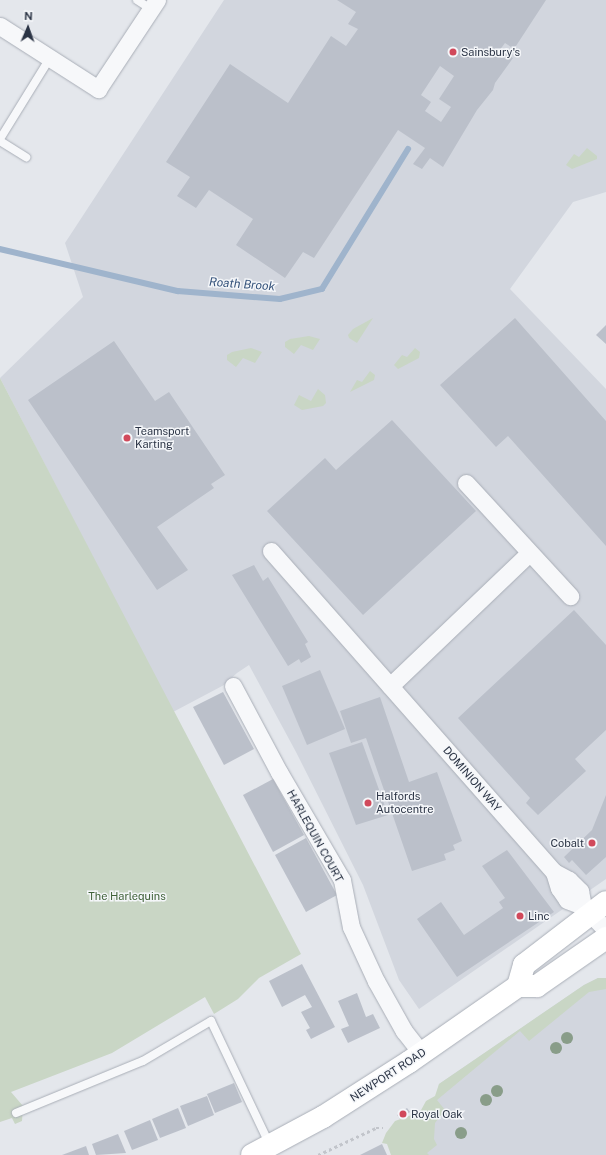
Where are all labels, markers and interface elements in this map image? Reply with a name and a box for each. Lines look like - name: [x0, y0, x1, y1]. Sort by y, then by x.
- north arrow: [8, 8, 48, 48]
- text: N: [24, 10, 33, 22]
- place label: Sainsbury's: [461, 45, 520, 59]
- marker: Sainsbury's: [448, 47, 458, 57]
- water label: Roath Brook: [209, 276, 275, 294]
- place label: Teamsport Karting: [135, 425, 189, 451]
- marker: Teamsport Karting: [122, 433, 132, 443]
- street label: DOMINION WAY: [440, 744, 504, 814]
- street label: HARLEQUIN COURT: [284, 787, 346, 885]
- place label: Halfords Autocentre: [376, 790, 433, 816]
- marker: Halfords Autocentre: [363, 798, 373, 808]
- place label: Cobalt: [550, 836, 584, 850]
- marker: Cobalt: [587, 838, 597, 848]
- park label: The Harlequins: [88, 889, 166, 903]
- place label: Linc: [528, 909, 549, 923]
- marker: Linc: [515, 911, 525, 921]
- street label: NEWPORT ROAD: [348, 1046, 428, 1104]
- place label: Royal Oak: [411, 1107, 462, 1121]
- marker: Royal Oak: [398, 1109, 408, 1119]

